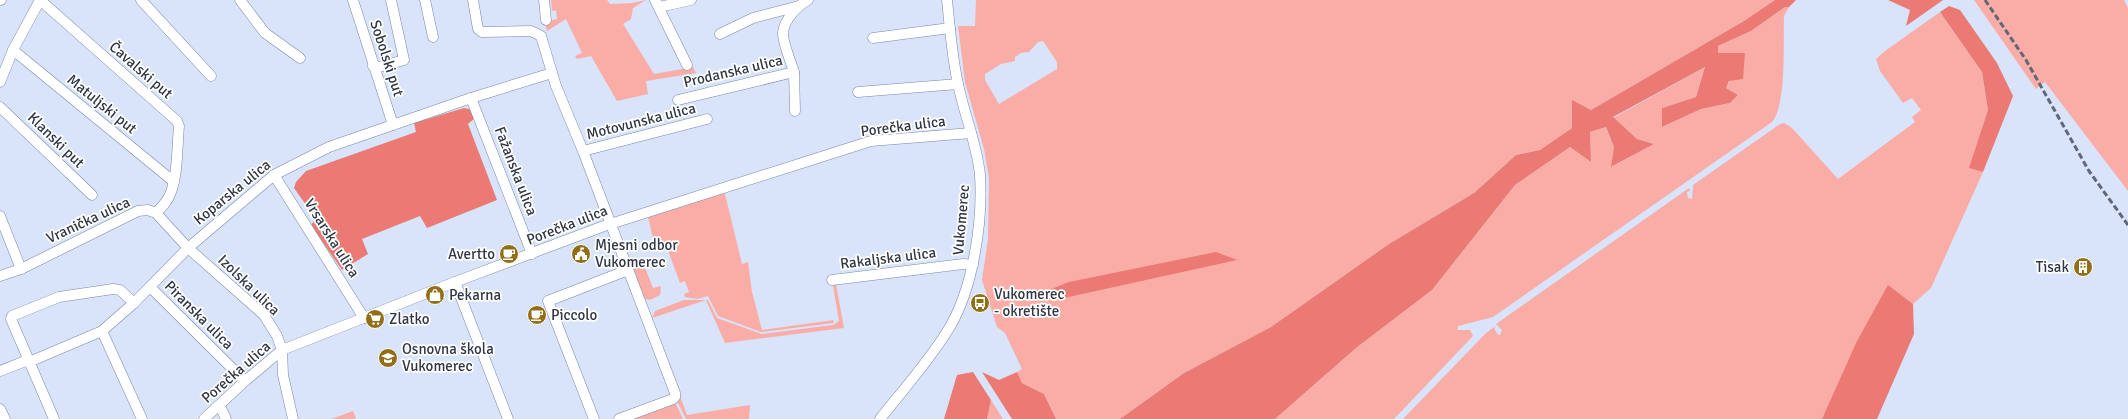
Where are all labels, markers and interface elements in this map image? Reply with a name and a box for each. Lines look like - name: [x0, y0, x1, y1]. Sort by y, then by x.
- street label: Sobolski put: [366, 18, 408, 98]
- street label: Čavalski put: [106, 37, 177, 102]
- street label: Prodanska ulica: [682, 51, 784, 91]
- street label: Matuljski put: [64, 70, 140, 138]
- street label: Motovunska ulica: [584, 99, 698, 143]
- street label: Klanski put: [24, 109, 88, 171]
- street label: Porečka ulica: [860, 112, 946, 140]
- street label: Fažanska ulica: [491, 124, 541, 218]
- street label: Koparska ulica: [190, 155, 274, 229]
- street label: Vukomerec: [949, 184, 973, 256]
- street label: Vranička ulica: [43, 193, 133, 247]
- street label: Vrsarska ulica: [301, 195, 363, 281]
- street label: Porečka ulica: [524, 201, 610, 249]
- place label: Mjesni odbor Vukomerec: [595, 236, 678, 271]
- cafe icon: Avertto: [498, 243, 520, 265]
- public building icon: Mjesni odbor Vukomerec: [570, 243, 592, 265]
- street label: Rakaljska ulica: [839, 243, 937, 273]
- place label: Avertto: [448, 245, 495, 263]
- street label: Izolska ulica: [214, 251, 284, 319]
- building icon: Tisak: [2072, 256, 2094, 278]
- place label: Tisak: [2036, 258, 2069, 276]
- street label: Piranska ulica: [161, 277, 237, 353]
- shop icon: Pekarna: [424, 284, 446, 306]
- place label: Vukomerec - okretište: [994, 285, 1065, 320]
- place label: Pekarna: [449, 286, 501, 304]
- bus stop icon: Vukomerec - okretište: [969, 292, 991, 314]
- cafe icon: Piccolo: [526, 304, 548, 326]
- place label: Piccolo: [551, 306, 598, 324]
- supermarket icon: Zlatko: [364, 308, 386, 330]
- place label: Zlatko: [389, 310, 430, 328]
- street label: Porečka ulica: [198, 337, 274, 407]
- place label: Osnovna škola Vukomerec: [402, 340, 494, 375]
- school or university icon: Osnovna škola Vukomerec: [377, 347, 399, 369]

